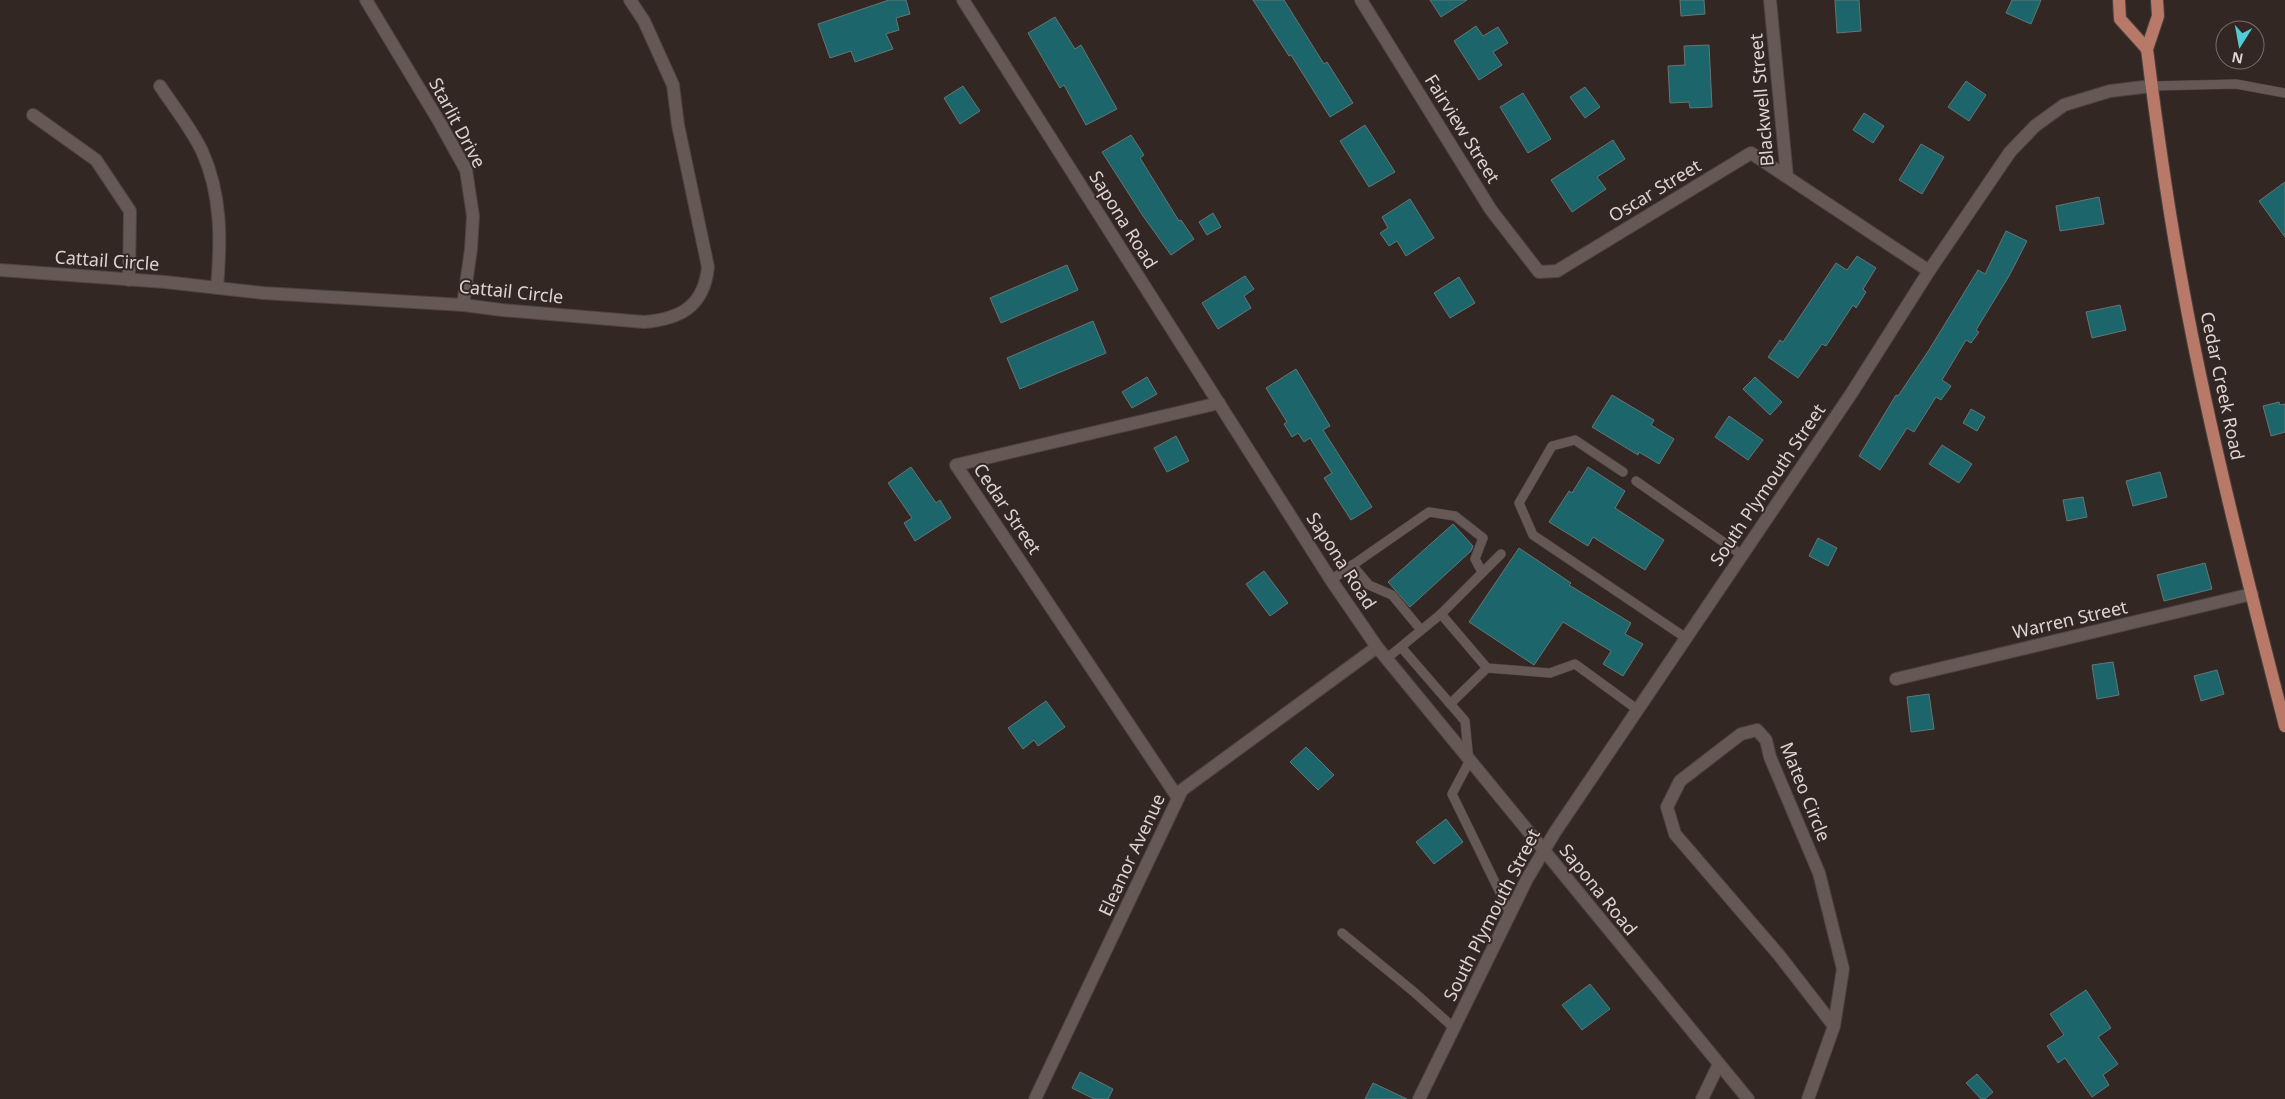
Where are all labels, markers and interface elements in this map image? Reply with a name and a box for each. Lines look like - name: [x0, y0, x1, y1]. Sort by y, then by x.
- north arrow: [2215, 20, 2265, 70]
- street label: Blackwell Street: [1743, 32, 1779, 167]
- text: N: [2230, 48, 2245, 69]
- street label: Fairview Street: [1420, 69, 1506, 188]
- street label: Starlit Drive: [424, 73, 492, 172]
- street label: Oscar Street: [1604, 153, 1706, 227]
- street label: Sapona Road: [1084, 166, 1163, 273]
- street label: Cattail Circle: [54, 244, 160, 276]
- street label: Cattail Circle: [458, 274, 565, 308]
- street label: Cedar Creek Road: [2196, 309, 2250, 462]
- street label: South Plymouth Street: [1704, 398, 1831, 570]
- street label: Cedar Street: [969, 458, 1047, 559]
- street label: Sapona Road: [1302, 507, 1382, 614]
- street label: Warren Street: [2010, 594, 2130, 644]
- street label: Mateo Circle: [1775, 738, 1837, 845]
- street label: Eleanor Avenue: [1092, 790, 1170, 920]
- street label: South Plymouth Street: [1437, 824, 1545, 1005]
- street label: Sapona Road: [1554, 839, 1643, 940]

